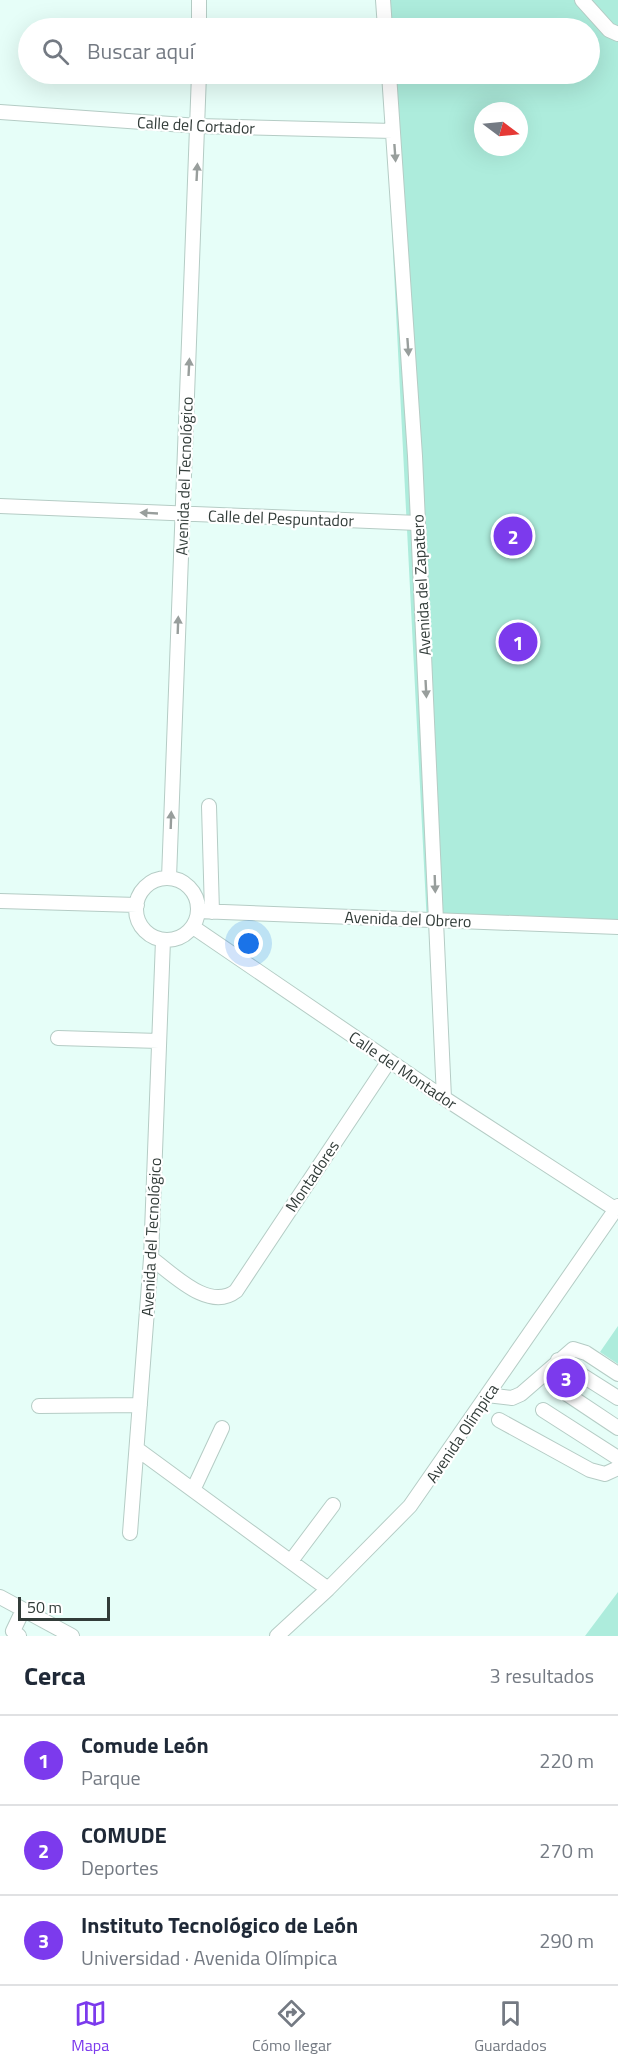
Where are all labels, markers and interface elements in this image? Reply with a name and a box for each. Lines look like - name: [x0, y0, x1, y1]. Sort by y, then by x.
- search box: [18, 18, 600, 84]
- text: Buscar aquí: [87, 34, 195, 68]
- icon: search: [39, 35, 72, 68]
- north arrow: [474, 102, 528, 156]
- street label: Calle del Cortador: [136, 110, 256, 140]
- one-way arrow: [390, 143, 399, 162]
- one-way arrow: [193, 163, 202, 182]
- one-way arrow: [403, 338, 412, 357]
- one-way arrow: [184, 358, 193, 377]
- street label: Avenida del Tecnológico: [169, 396, 199, 556]
- street label: Calle del Pespuntador: [208, 503, 355, 533]
- one-way arrow: [140, 508, 159, 517]
- street label: Avenida del Zapatero: [405, 514, 437, 656]
- pin: 2: [494, 514, 532, 558]
- one-way arrow: [174, 615, 183, 634]
- pin: 1: [498, 620, 538, 664]
- one-way arrow: [421, 679, 430, 698]
- one-way arrow: [167, 810, 176, 829]
- one-way arrow: [430, 874, 440, 893]
- street label: Avenida del Obrero: [344, 905, 472, 933]
- your location: [234, 929, 263, 958]
- street label: Calle del Montador: [344, 1025, 462, 1115]
- street label: Montadores: [279, 1135, 345, 1217]
- street label: Avenida del Tecnológico: [135, 1157, 167, 1317]
- pin: 3: [546, 1356, 586, 1400]
- street label: Avenida Olímpica: [420, 1379, 504, 1487]
- scale bar: [18, 1594, 110, 1622]
- text: 50 m: [27, 1595, 62, 1619]
- text: Cerca: [24, 1656, 86, 1695]
- text: 3 resultados: [490, 1660, 594, 1691]
- text: Comude León: [81, 1728, 209, 1762]
- text: 1: [38, 1745, 49, 1776]
- text: 220 m: [539, 1745, 594, 1776]
- text: Parque: [81, 1762, 141, 1793]
- text: COMUDE: [81, 1818, 167, 1852]
- text: 2: [38, 1835, 49, 1866]
- text: 270 m: [539, 1835, 594, 1866]
- text: Deportes: [81, 1852, 158, 1883]
- text: Instituto Tecnológico de León: [81, 1908, 358, 1942]
- text: 3: [38, 1925, 49, 1956]
- text: 290 m: [539, 1925, 594, 1956]
- text: Universidad · Avenida Olímpica: [81, 1942, 337, 1973]
- tab: Mapa: [71, 1997, 109, 2057]
- tab: Cómo llegar: [252, 1997, 331, 2057]
- tab: Guardados: [474, 1997, 547, 2057]

